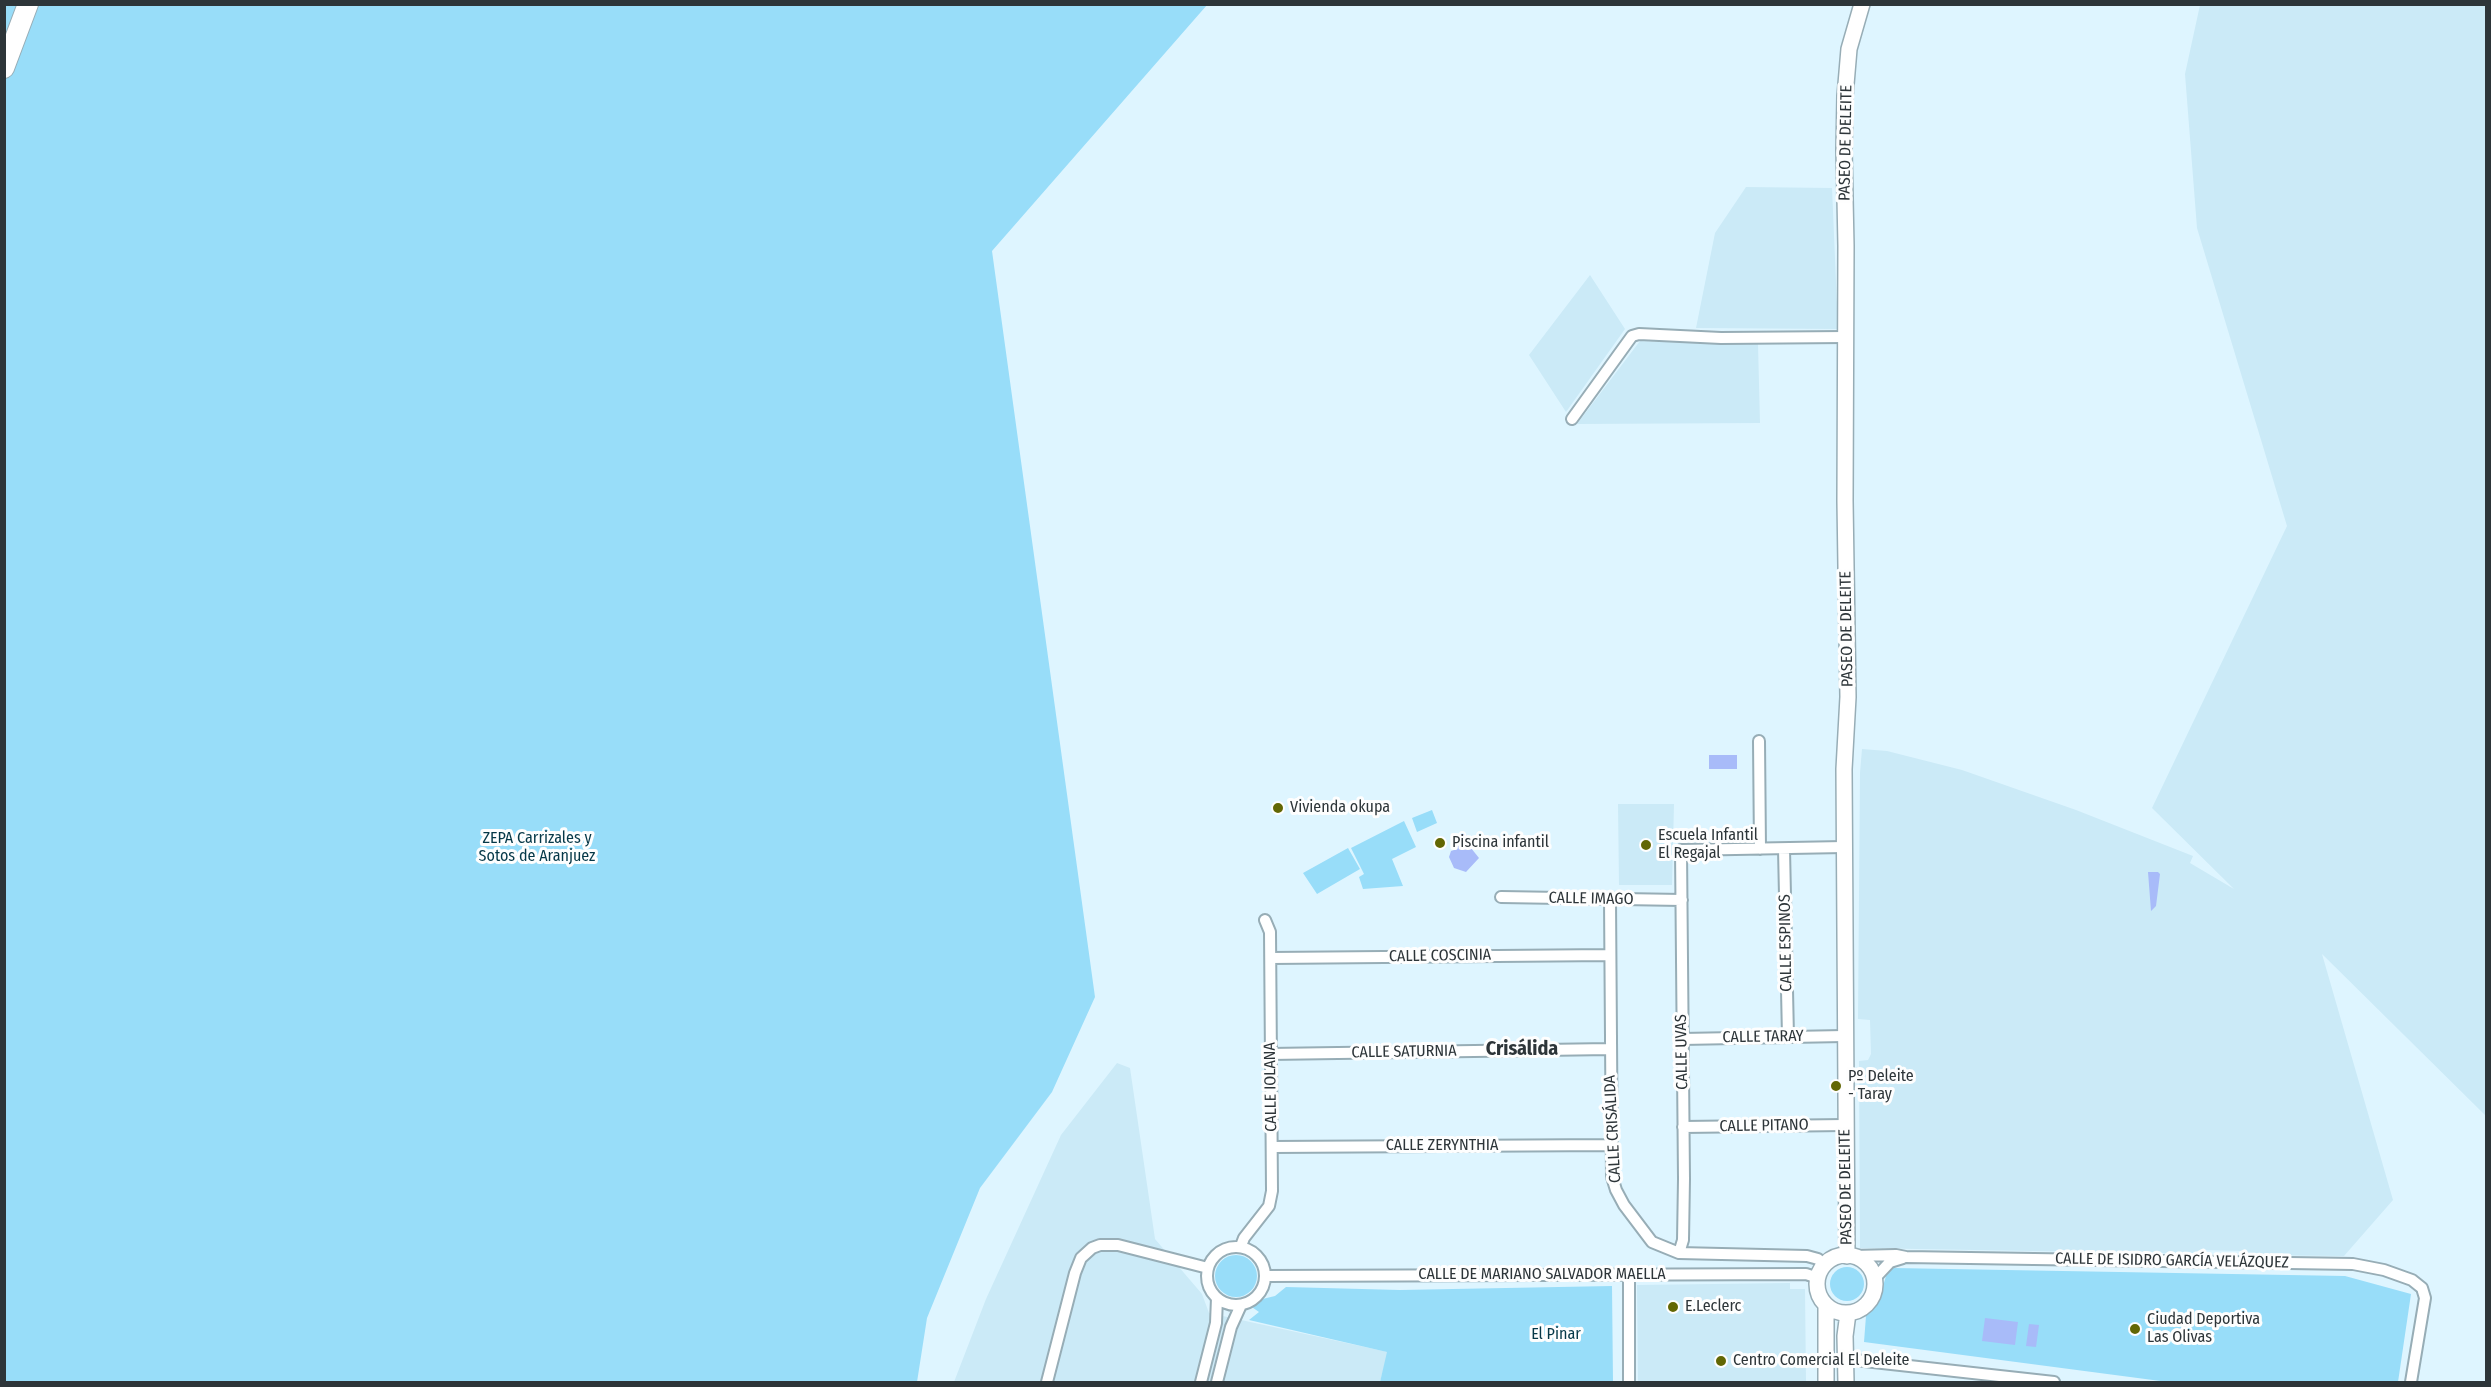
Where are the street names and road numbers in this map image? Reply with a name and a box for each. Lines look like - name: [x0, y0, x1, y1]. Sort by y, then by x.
- street label: PASEO DE DELEITE: [1835, 85, 1857, 201]
- street label: PASEO DE DELEITE: [1836, 571, 1858, 687]
- street label: CALLE IMAGO: [1548, 889, 1634, 909]
- street label: CALLE ESPINOS: [1776, 894, 1796, 992]
- street label: CALLE COSCINIA: [1389, 946, 1491, 966]
- street label: CALLE UVAS: [1672, 1014, 1692, 1090]
- street label: CALLE TARAY: [1722, 1027, 1804, 1047]
- street label: CALLE SATURNIA: [1351, 1041, 1457, 1063]
- street label: CALLE IOLANA: [1261, 1042, 1281, 1132]
- street label: CALLE CRISÁLIDA: [1601, 1075, 1625, 1183]
- street label: CALLE PITANO: [1719, 1116, 1809, 1136]
- street label: PASEO DE DELEITE: [1835, 1129, 1857, 1245]
- street label: CALLE ZERYNTHIA: [1386, 1136, 1498, 1156]
- street label: CALLE DE ISIDRO GARCÍA VELÁZQUEZ: [2055, 1249, 2289, 1273]
- street label: CALLE DE MARIANO SALVADOR MAELLA: [1418, 1265, 1666, 1285]

